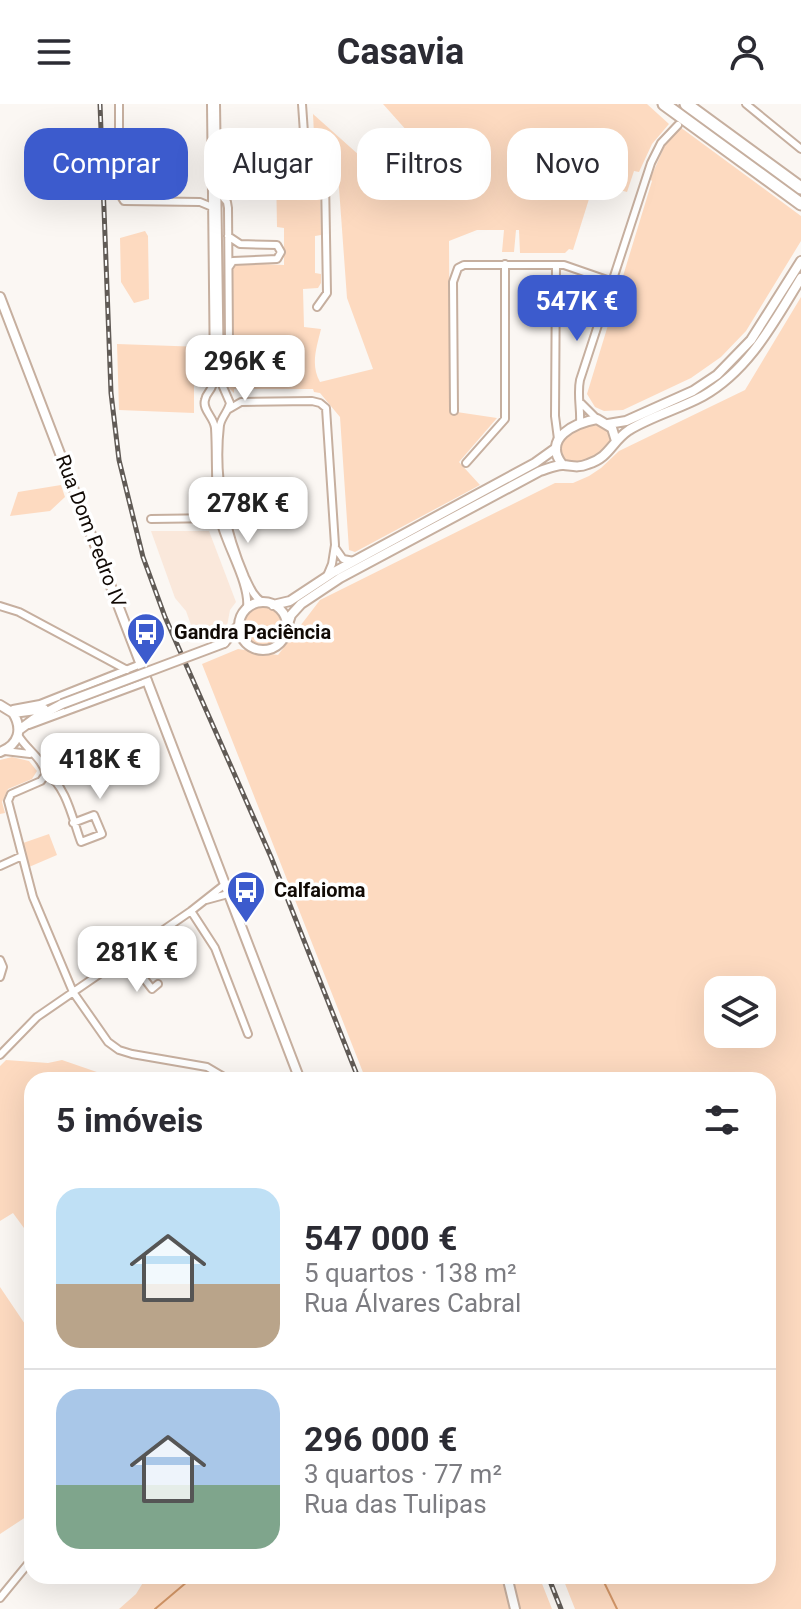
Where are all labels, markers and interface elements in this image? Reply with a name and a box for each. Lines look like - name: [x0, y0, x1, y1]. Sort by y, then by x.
- icon: menu: [32, 30, 76, 74]
- icon: person: [725, 30, 769, 74]
- text: Casavia: [337, 31, 464, 73]
- chip: Comprar: [24, 128, 188, 200]
- chip: Alugar: [204, 128, 341, 200]
- chip: Filtros: [357, 128, 491, 200]
- chip: Novo: [507, 128, 628, 200]
- pin: 547K €: [512, 275, 642, 343]
- text: 547K €: [536, 286, 618, 316]
- pin: 296K €: [180, 335, 310, 403]
- text: 296K €: [204, 346, 286, 376]
- street label: Rua Dom Pedro IV: [51, 451, 131, 611]
- pin: 278K €: [183, 477, 313, 545]
- text: 278K €: [207, 488, 289, 518]
- bus stop icon: Gandra Paciência: [125, 611, 167, 666]
- place label: Gandra Paciência: [174, 620, 331, 644]
- pin: 418K €: [35, 733, 165, 801]
- text: 418K €: [59, 744, 141, 774]
- bus stop icon: Calfaioma: [225, 869, 267, 924]
- place label: Calfaioma: [274, 878, 366, 902]
- pin: 281K €: [72, 926, 202, 994]
- text: 281K €: [96, 937, 178, 967]
- map controls: [704, 976, 776, 1048]
- button: layers: [704, 976, 776, 1048]
- icon: filters: [700, 1098, 744, 1142]
- text: 5 imóveis: [56, 1100, 203, 1140]
- text: 547 000 €: [304, 1218, 457, 1258]
- icon: home: [120, 1220, 216, 1316]
- text: 5 quartos · 138 m²: [304, 1258, 517, 1288]
- text: Rua Álvares Cabral: [304, 1288, 521, 1318]
- text: 296 000 €: [304, 1419, 457, 1459]
- icon: home: [120, 1421, 216, 1517]
- text: 3 quartos · 77 m²: [304, 1459, 502, 1489]
- text: Rua das Tulipas: [304, 1489, 487, 1519]

